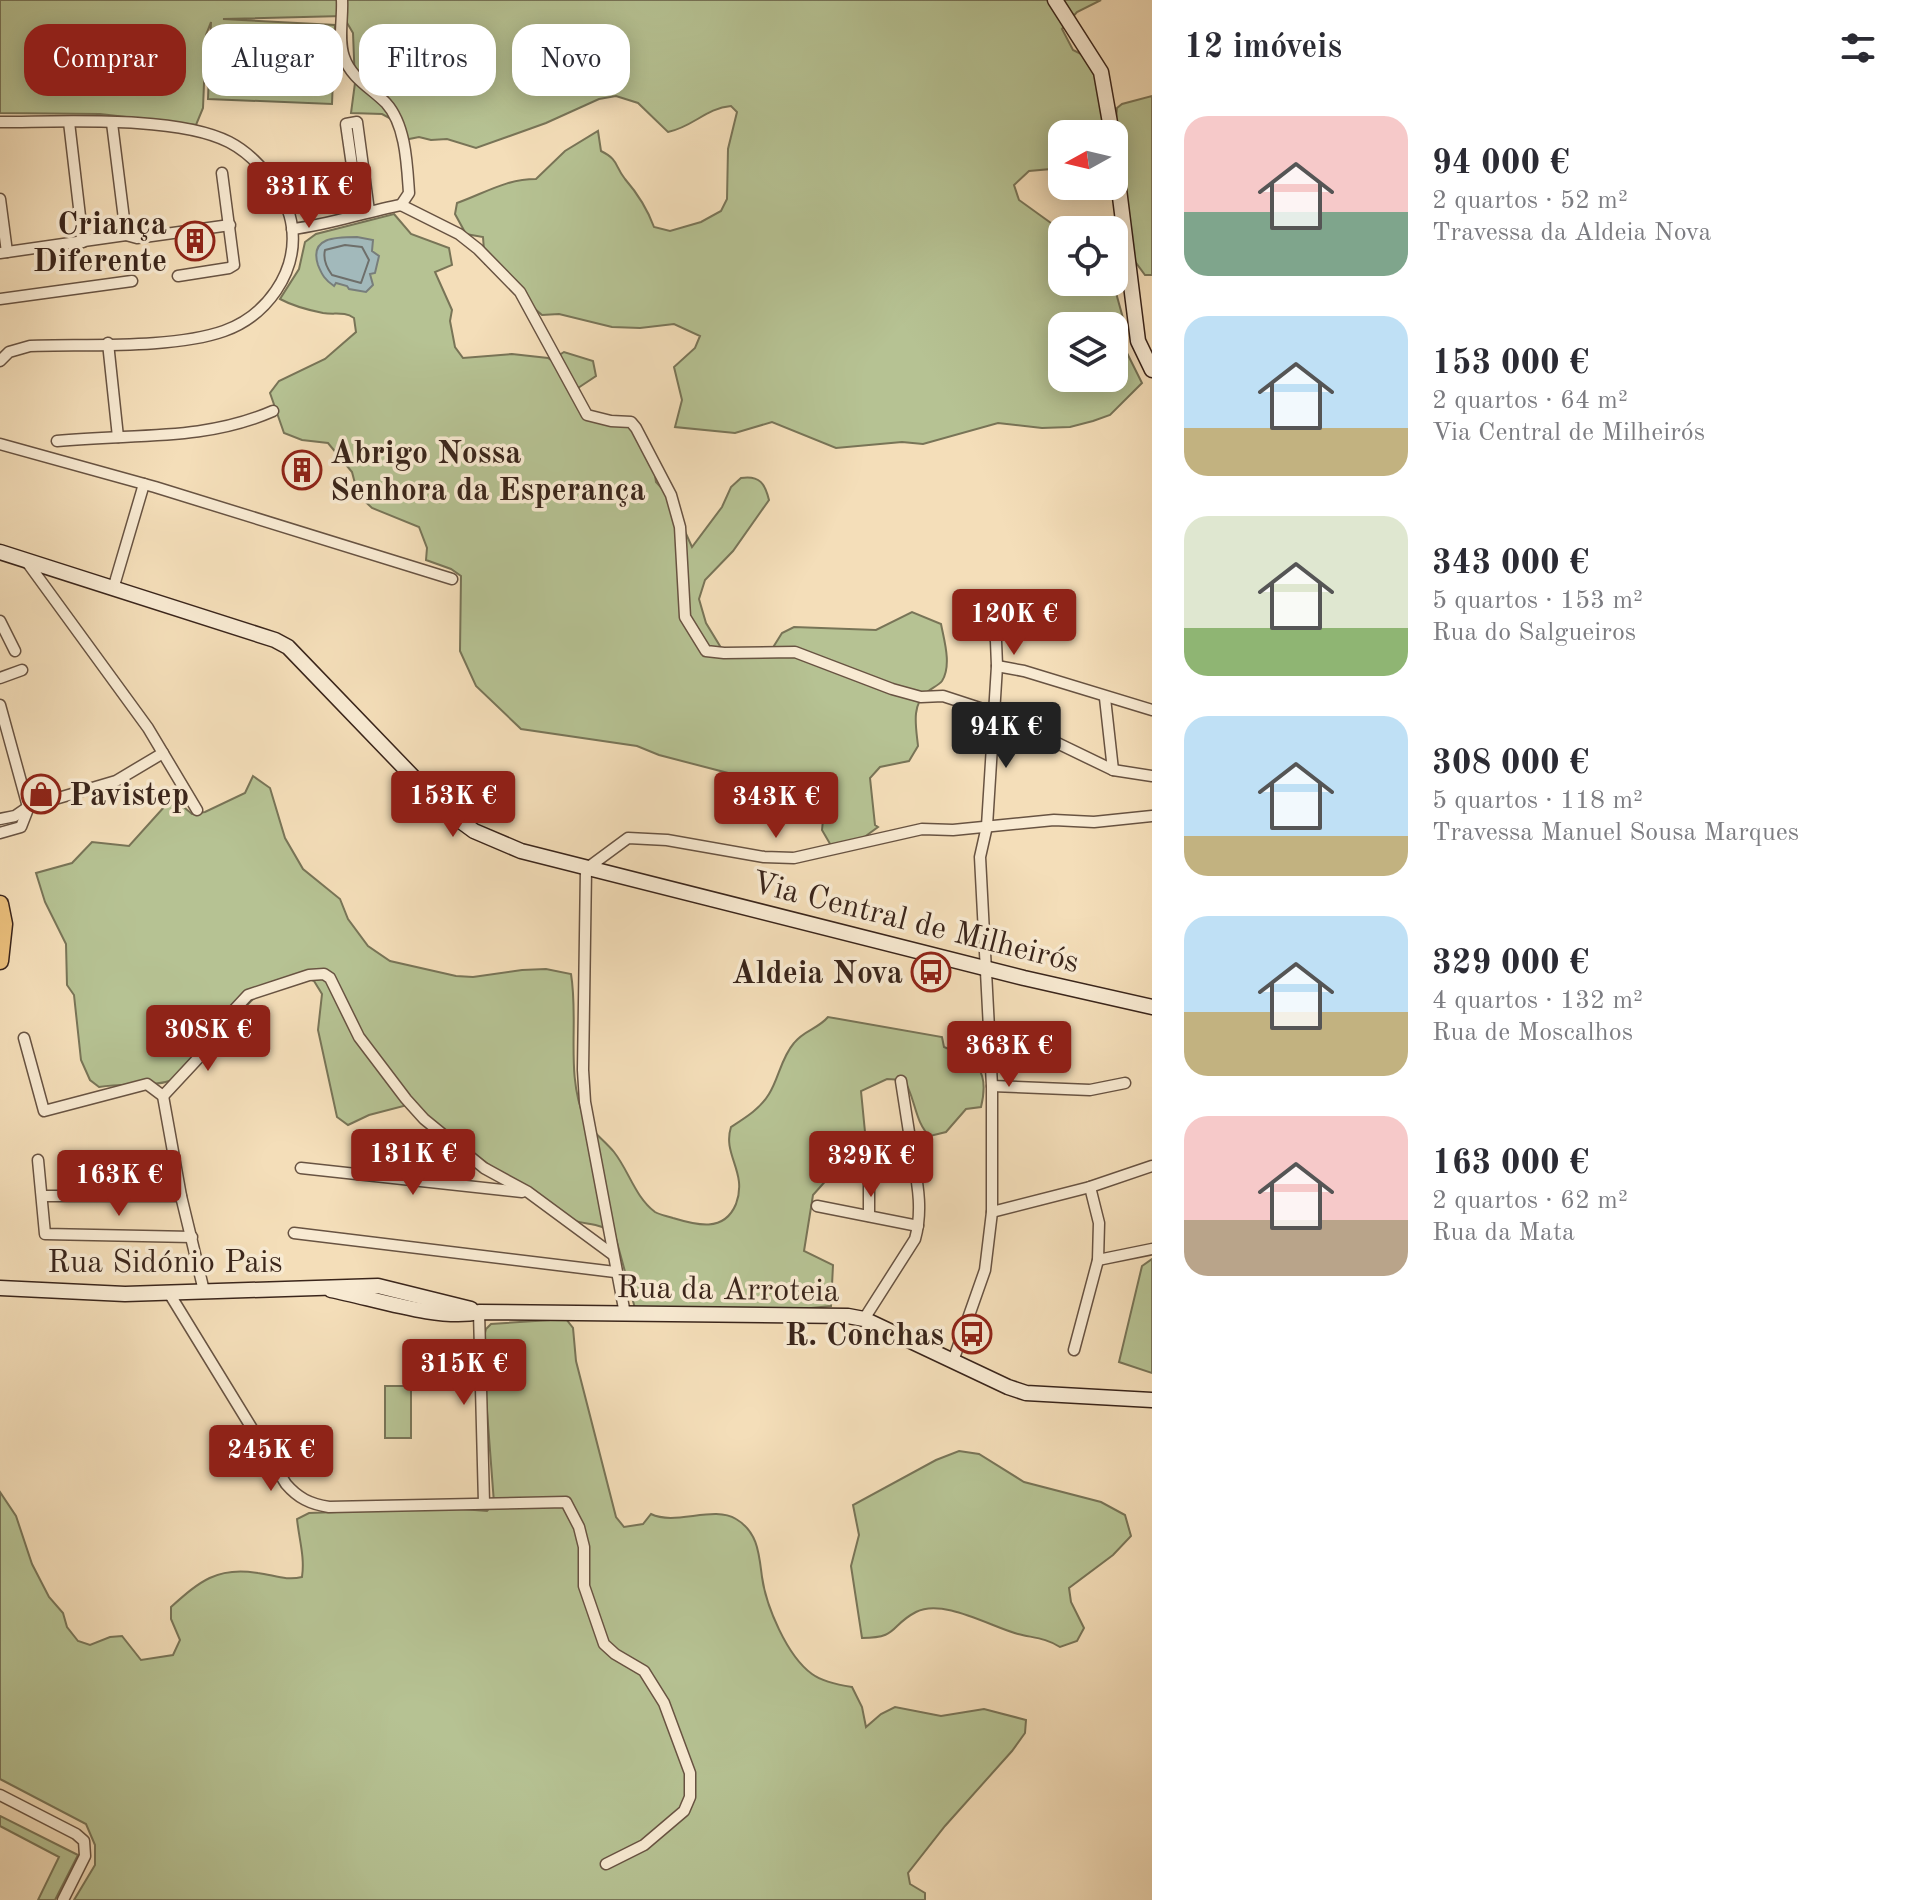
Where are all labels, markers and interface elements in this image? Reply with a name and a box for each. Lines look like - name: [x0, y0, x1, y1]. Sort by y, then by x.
- chip: Comprar: [24, 24, 186, 96]
- chip: Alugar: [202, 24, 343, 96]
- chip: Filtros: [359, 24, 496, 96]
- chip: Novo: [512, 24, 630, 96]
- icon: filters: [1836, 26, 1880, 70]
- text: 12 imóveis: [1184, 31, 1342, 65]
- north arrow: [1048, 120, 1128, 200]
- map controls: [1048, 120, 1128, 392]
- text: 94 000 €: [1432, 147, 1569, 181]
- icon: home: [1248, 148, 1344, 244]
- pin: 331K €: [244, 162, 374, 230]
- text: 331K €: [265, 175, 353, 201]
- text: 2 quartos · 52 m²: [1432, 188, 1628, 214]
- place label: Criança Diferente: [33, 210, 167, 279]
- button: locate: [1048, 216, 1128, 296]
- building icon: Criança Diferente: [174, 220, 216, 262]
- text: Travessa da Aldeia Nova: [1432, 220, 1711, 246]
- button: layers: [1048, 312, 1128, 392]
- text: 153 000 €: [1432, 347, 1589, 381]
- icon: home: [1248, 348, 1344, 444]
- text: 2 quartos · 64 m²: [1432, 388, 1628, 414]
- text: Via Central de Milheirós: [1432, 420, 1705, 446]
- place label: Abrigo Nossa Senhora da Esperança: [330, 439, 646, 508]
- building icon: Abrigo Nossa Senhora da Esperança: [281, 449, 323, 491]
- text: 343 000 €: [1432, 547, 1589, 581]
- icon: home: [1248, 548, 1344, 644]
- text: 5 quartos · 153 m²: [1432, 588, 1643, 614]
- pin: 120K €: [949, 589, 1079, 657]
- text: 120K €: [970, 602, 1058, 628]
- text: Rua do Salgueiros: [1432, 620, 1636, 646]
- pin: 94K €: [950, 702, 1062, 770]
- text: 94K €: [970, 715, 1042, 741]
- text: 308 000 €: [1432, 747, 1589, 781]
- icon: home: [1248, 748, 1344, 844]
- pin: 153K €: [388, 771, 518, 839]
- pin: 343K €: [711, 772, 841, 840]
- shop icon: Pavistep: [20, 773, 62, 815]
- place label: Pavistep: [69, 781, 189, 813]
- text: 153K €: [409, 784, 497, 810]
- text: 343K €: [732, 785, 820, 811]
- text: 5 quartos · 118 m²: [1432, 788, 1643, 814]
- text: Travessa Manuel Sousa Marques: [1432, 820, 1799, 846]
- street label: Via Central de Milheirós: [748, 868, 1082, 980]
- text: 329 000 €: [1432, 947, 1589, 981]
- icon: home: [1248, 948, 1344, 1044]
- bus stop icon: Aldeia Nova: [910, 951, 952, 993]
- place label: Aldeia Nova: [732, 959, 903, 991]
- text: 4 quartos · 132 m²: [1432, 988, 1643, 1014]
- pin: 308K €: [143, 1005, 273, 1073]
- text: 308K €: [164, 1018, 252, 1044]
- text: Rua de Moscalhos: [1432, 1020, 1633, 1046]
- pin: 363K €: [944, 1021, 1074, 1089]
- text: 363K €: [965, 1034, 1053, 1060]
- pin: 131K €: [348, 1129, 478, 1197]
- pin: 329K €: [806, 1131, 936, 1199]
- text: 131K €: [369, 1142, 457, 1168]
- text: 329K €: [827, 1144, 915, 1170]
- text: 163 000 €: [1432, 1147, 1589, 1181]
- icon: home: [1248, 1148, 1344, 1244]
- pin: 163K €: [54, 1150, 184, 1218]
- text: 163K €: [75, 1163, 163, 1189]
- text: 2 quartos · 62 m²: [1432, 1188, 1628, 1214]
- text: Rua da Mata: [1432, 1220, 1575, 1246]
- street label: Rua Sidónio Pais: [47, 1248, 283, 1280]
- street label: Rua da Arroteia: [616, 1273, 840, 1309]
- bus stop icon: R. Conchas: [951, 1313, 993, 1355]
- place label: R. Conchas: [785, 1321, 944, 1353]
- pin: 315K €: [399, 1339, 529, 1407]
- text: 315K €: [420, 1352, 508, 1378]
- pin: 245K €: [206, 1425, 336, 1493]
- text: 245K €: [227, 1438, 315, 1464]

